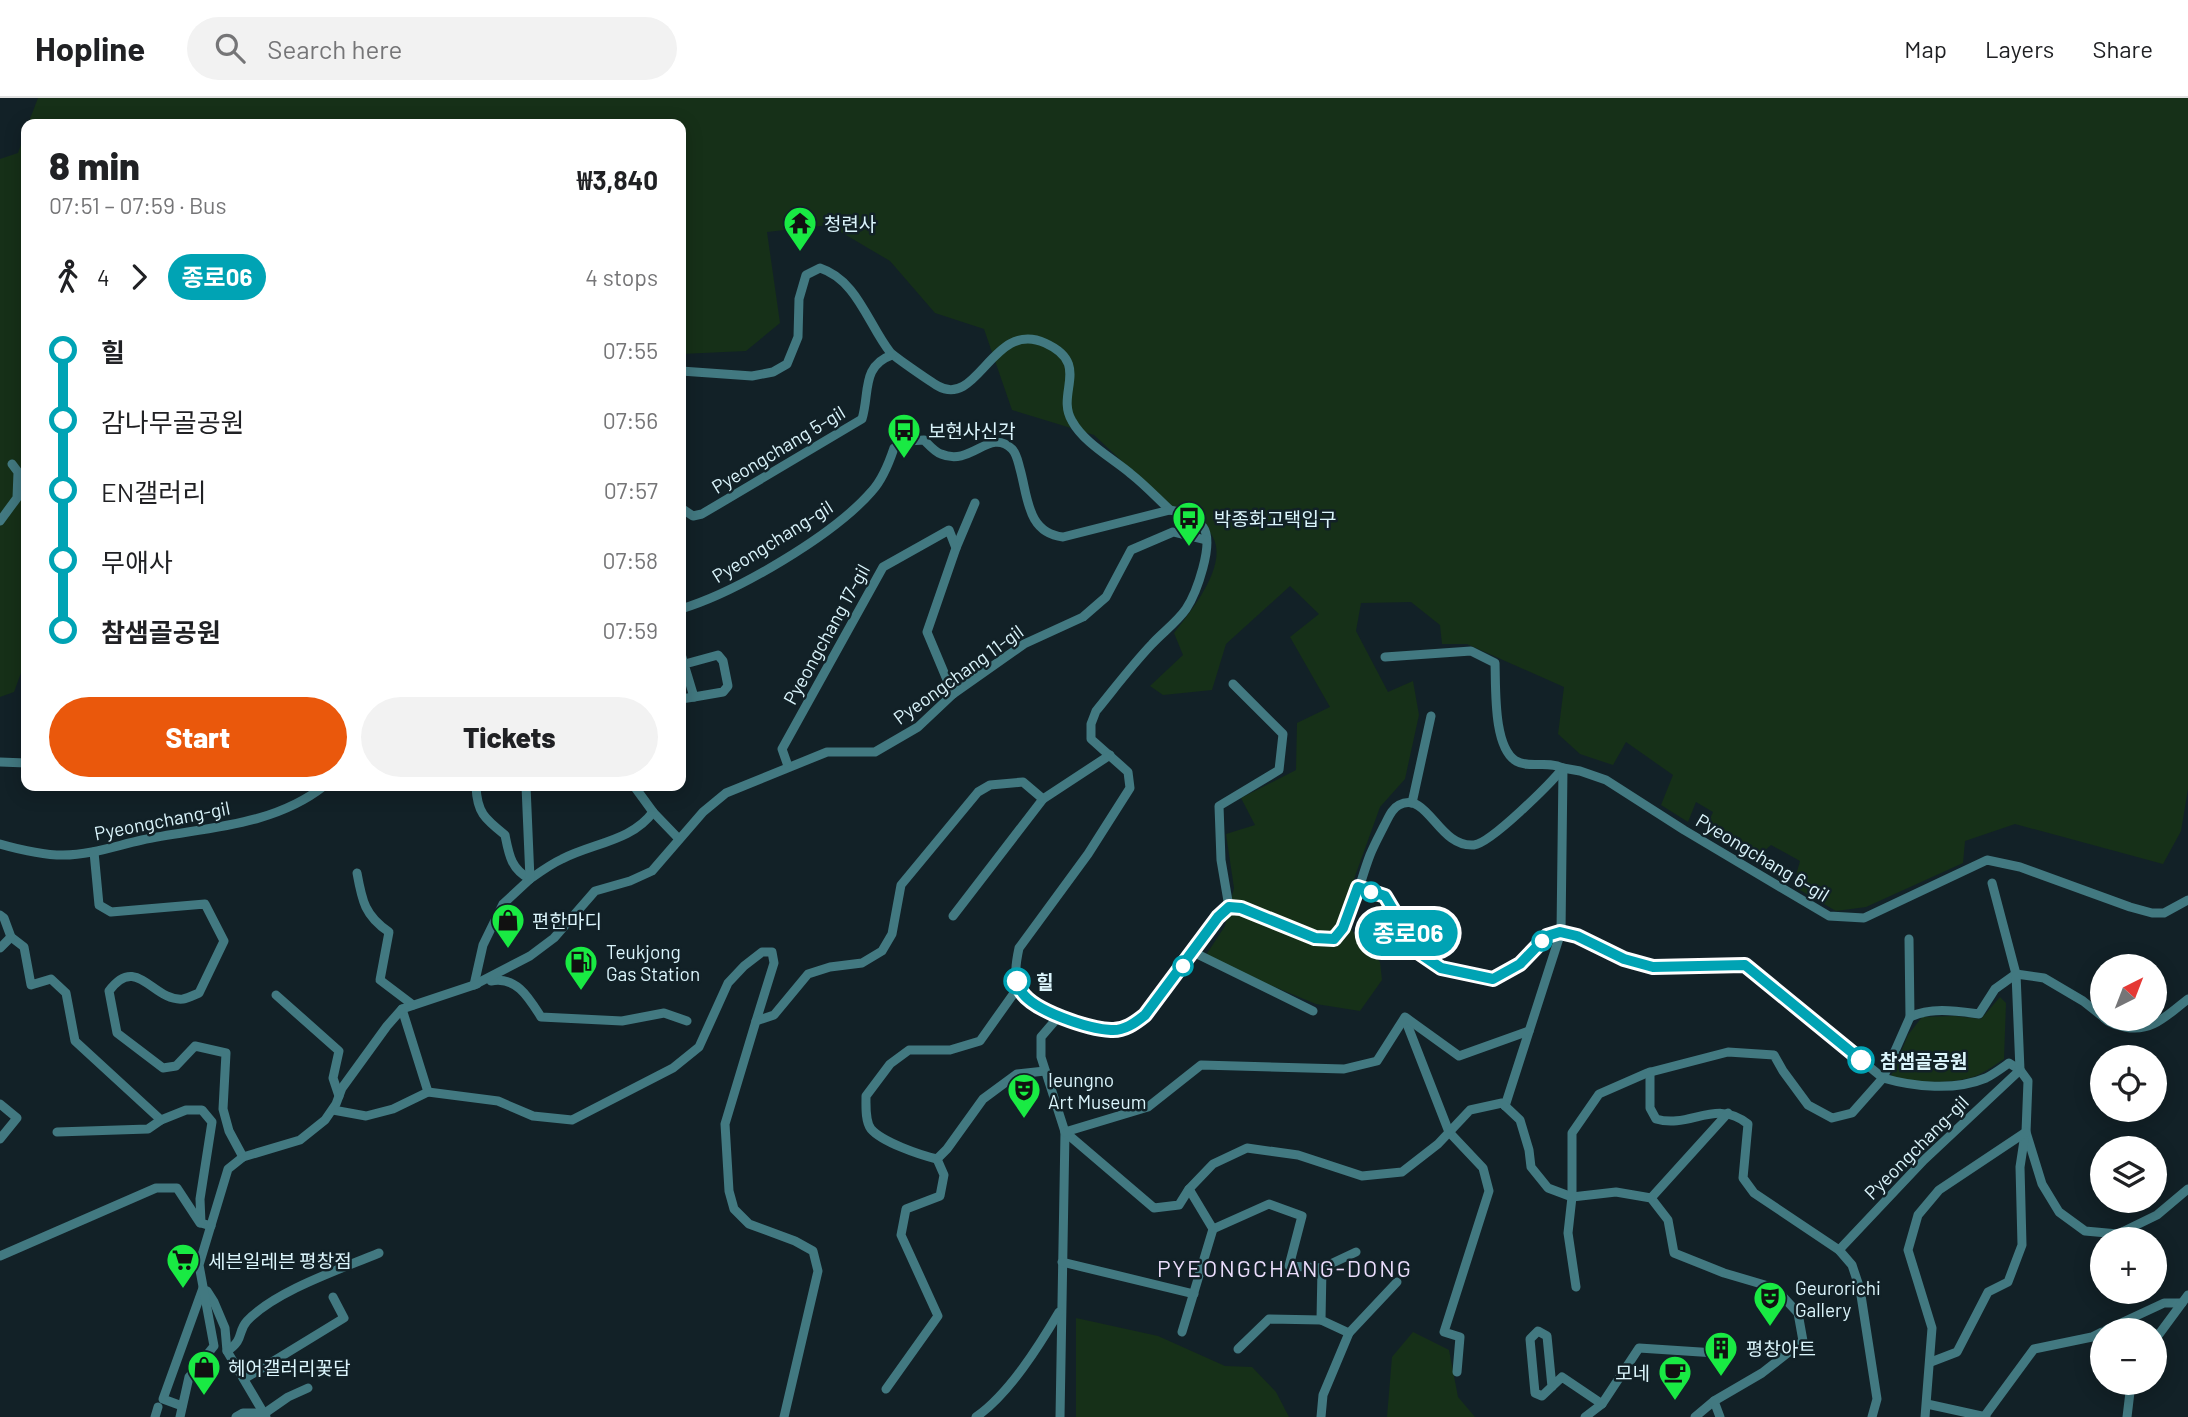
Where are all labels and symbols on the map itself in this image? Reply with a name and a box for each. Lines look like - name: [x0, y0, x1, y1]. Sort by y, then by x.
- temple icon: 청련사: [781, 204, 819, 253]
- place label: 청련사: [824, 212, 876, 235]
- street label: Pyeongchang 5-gil: [707, 400, 849, 498]
- bus stop icon: 보현사신각: [885, 411, 923, 460]
- place label: 보현사신각: [928, 419, 1016, 442]
- street label: Pyeongchang-gil: [708, 495, 836, 587]
- bus stop icon: 박종화고택입구: [1170, 499, 1208, 548]
- place label: 박종화고택입구: [1214, 507, 1336, 530]
- street label: Pyeongchang 17-gil: [778, 560, 874, 708]
- street label: Pyeongchang 11-gil: [889, 619, 1027, 729]
- street label: Pyeongchang-gil: [92, 796, 232, 844]
- street label: Pyeongchang 6-gil: [1692, 808, 1834, 906]
- unlabelled marker: [1361, 882, 1381, 902]
- shop icon: 편한마디: [489, 901, 527, 950]
- place label: 편한마디: [532, 909, 602, 932]
- line badge: 종로06: [1359, 910, 1457, 956]
- unlabelled marker: [1532, 931, 1552, 951]
- place label: Teukjong Gas Station: [606, 940, 700, 985]
- fuel station icon: Teukjong Gas Station: [562, 943, 600, 992]
- north arrow: [2090, 954, 2166, 1031]
- unlabelled marker: [1173, 956, 1193, 976]
- marker: 힐: [1004, 968, 1030, 994]
- place label: 힐: [1036, 970, 1053, 993]
- marker: 참샘골공원: [1848, 1047, 1874, 1073]
- place label: 참샘골공원: [1880, 1049, 1967, 1072]
- place label: Ieungno Art Museum: [1048, 1068, 1146, 1113]
- theatre icon: Ieungno Art Museum: [1005, 1071, 1043, 1120]
- street label: Pyeongchang-gil: [1859, 1090, 1973, 1204]
- supermarket icon: 세븐일레븐 평창점: [164, 1241, 202, 1290]
- place label: 세븐일레븐 평창점: [208, 1249, 352, 1272]
- district label: PYEONGCHANG-DONG: [1157, 1254, 1413, 1282]
- place label: Geurorichi Gallery: [1795, 1276, 1881, 1321]
- theatre icon: Geurorichi Gallery: [1751, 1279, 1789, 1328]
- building icon: 평창아트: [1702, 1329, 1740, 1378]
- place label: 평창아트: [1746, 1337, 1816, 1360]
- shop icon: 헤어갤러리꽃담: [185, 1348, 223, 1397]
- cafe icon: 모네: [1656, 1353, 1694, 1402]
- place label: 헤어갤러리꽃담: [228, 1356, 351, 1379]
- place label: 모네: [1615, 1361, 1650, 1384]

